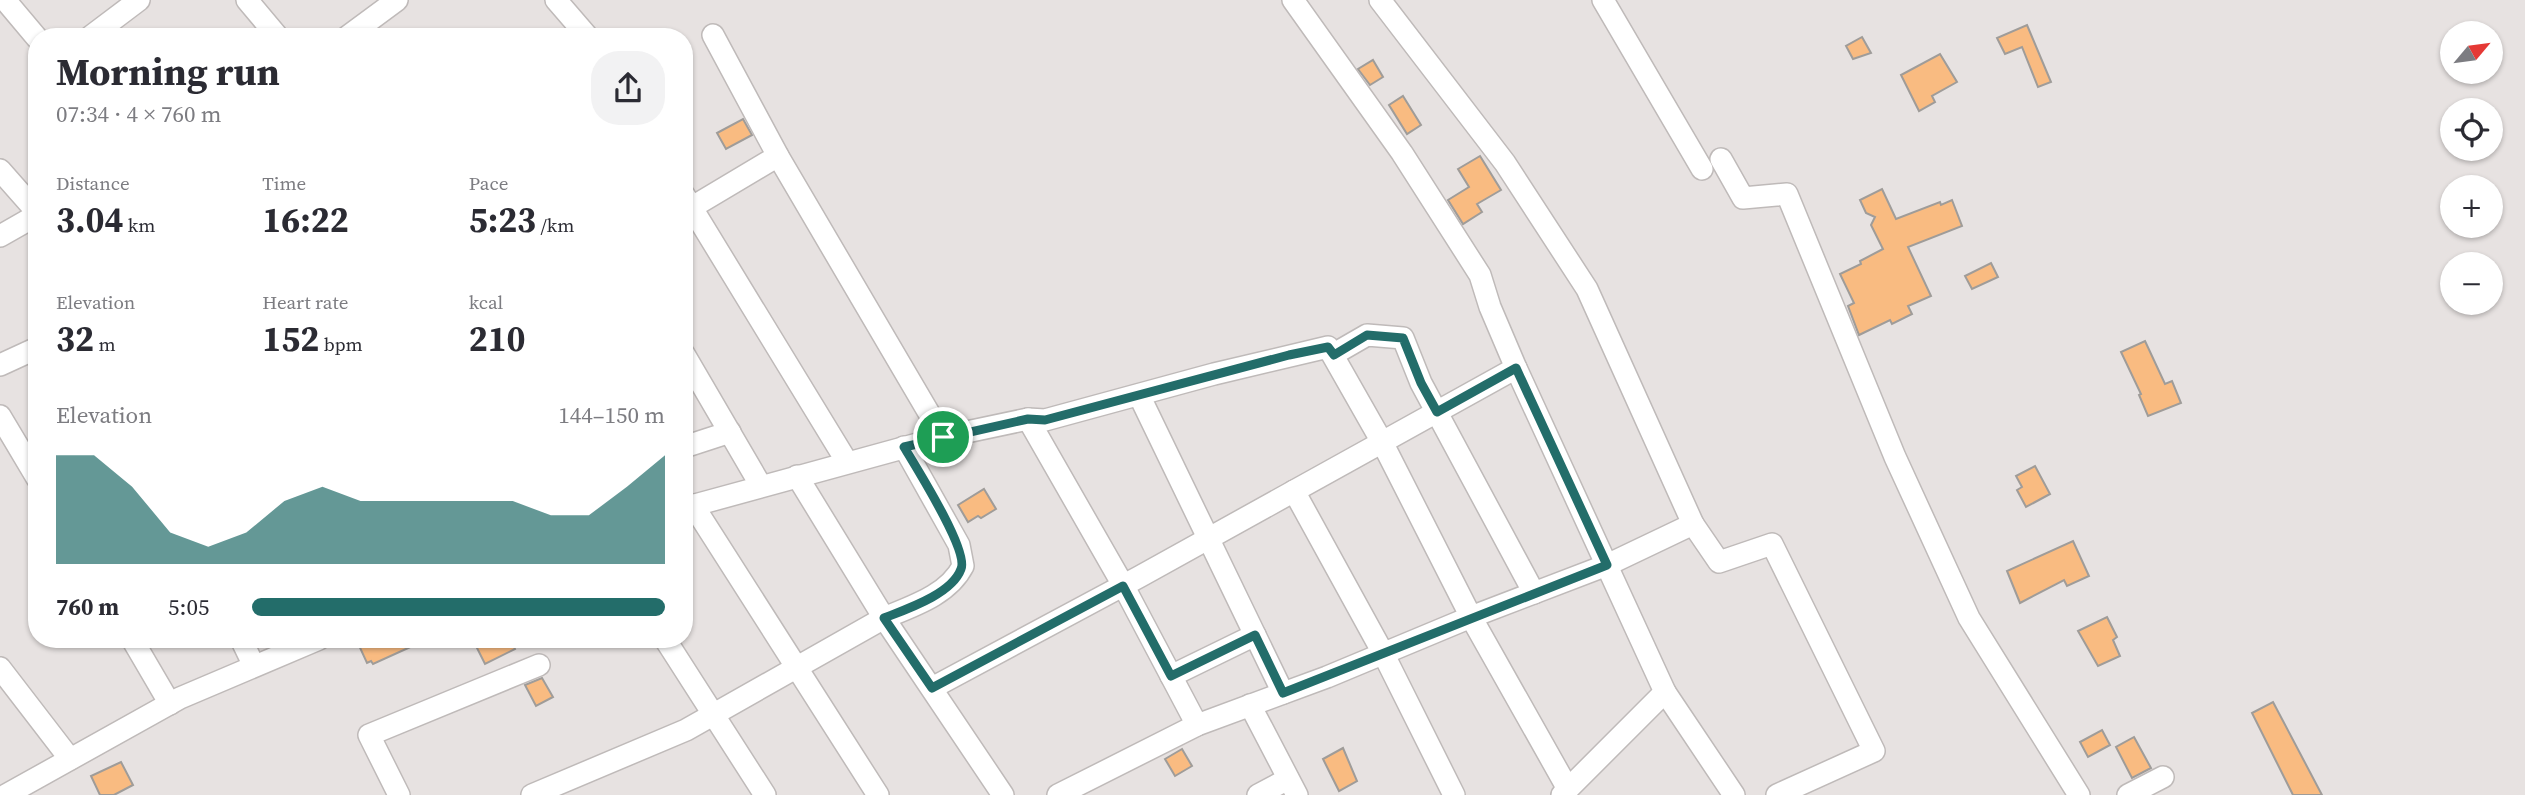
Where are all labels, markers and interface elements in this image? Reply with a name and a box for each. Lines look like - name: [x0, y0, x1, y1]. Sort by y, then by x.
- north arrow: [2440, 21, 2502, 84]
- map controls: [2440, 21, 2503, 315]
- text: Morning run: [56, 46, 280, 98]
- button: share: [591, 51, 665, 125]
- text: 07:34 · 4 × 760 m: [56, 98, 222, 130]
- button: locate: [2440, 98, 2503, 161]
- text: Distance: [56, 170, 130, 196]
- text: Time: [262, 170, 306, 196]
- text: Pace: [469, 170, 508, 196]
- button: +: [2440, 175, 2503, 238]
- text: 3.04: [56, 196, 123, 244]
- text: 16:22: [262, 196, 349, 244]
- text: 5:23: [469, 196, 536, 244]
- text: km: [123, 212, 155, 238]
- text: /km: [536, 212, 574, 238]
- button: −: [2440, 252, 2503, 315]
- text: Elevation: [56, 289, 135, 315]
- text: Heart rate: [262, 289, 348, 315]
- text: kcal: [469, 289, 503, 315]
- text: 32: [56, 315, 94, 363]
- text: 152: [262, 315, 319, 363]
- text: 210: [469, 315, 526, 363]
- text: m: [94, 331, 116, 357]
- text: bpm: [319, 331, 363, 357]
- text: Elevation: [56, 399, 152, 431]
- text: 144–150 m: [558, 399, 665, 431]
- pin: [913, 407, 973, 467]
- icon: arrive: [924, 418, 962, 456]
- text: 760 m: [56, 591, 119, 623]
- text: 5:05: [168, 591, 209, 623]

